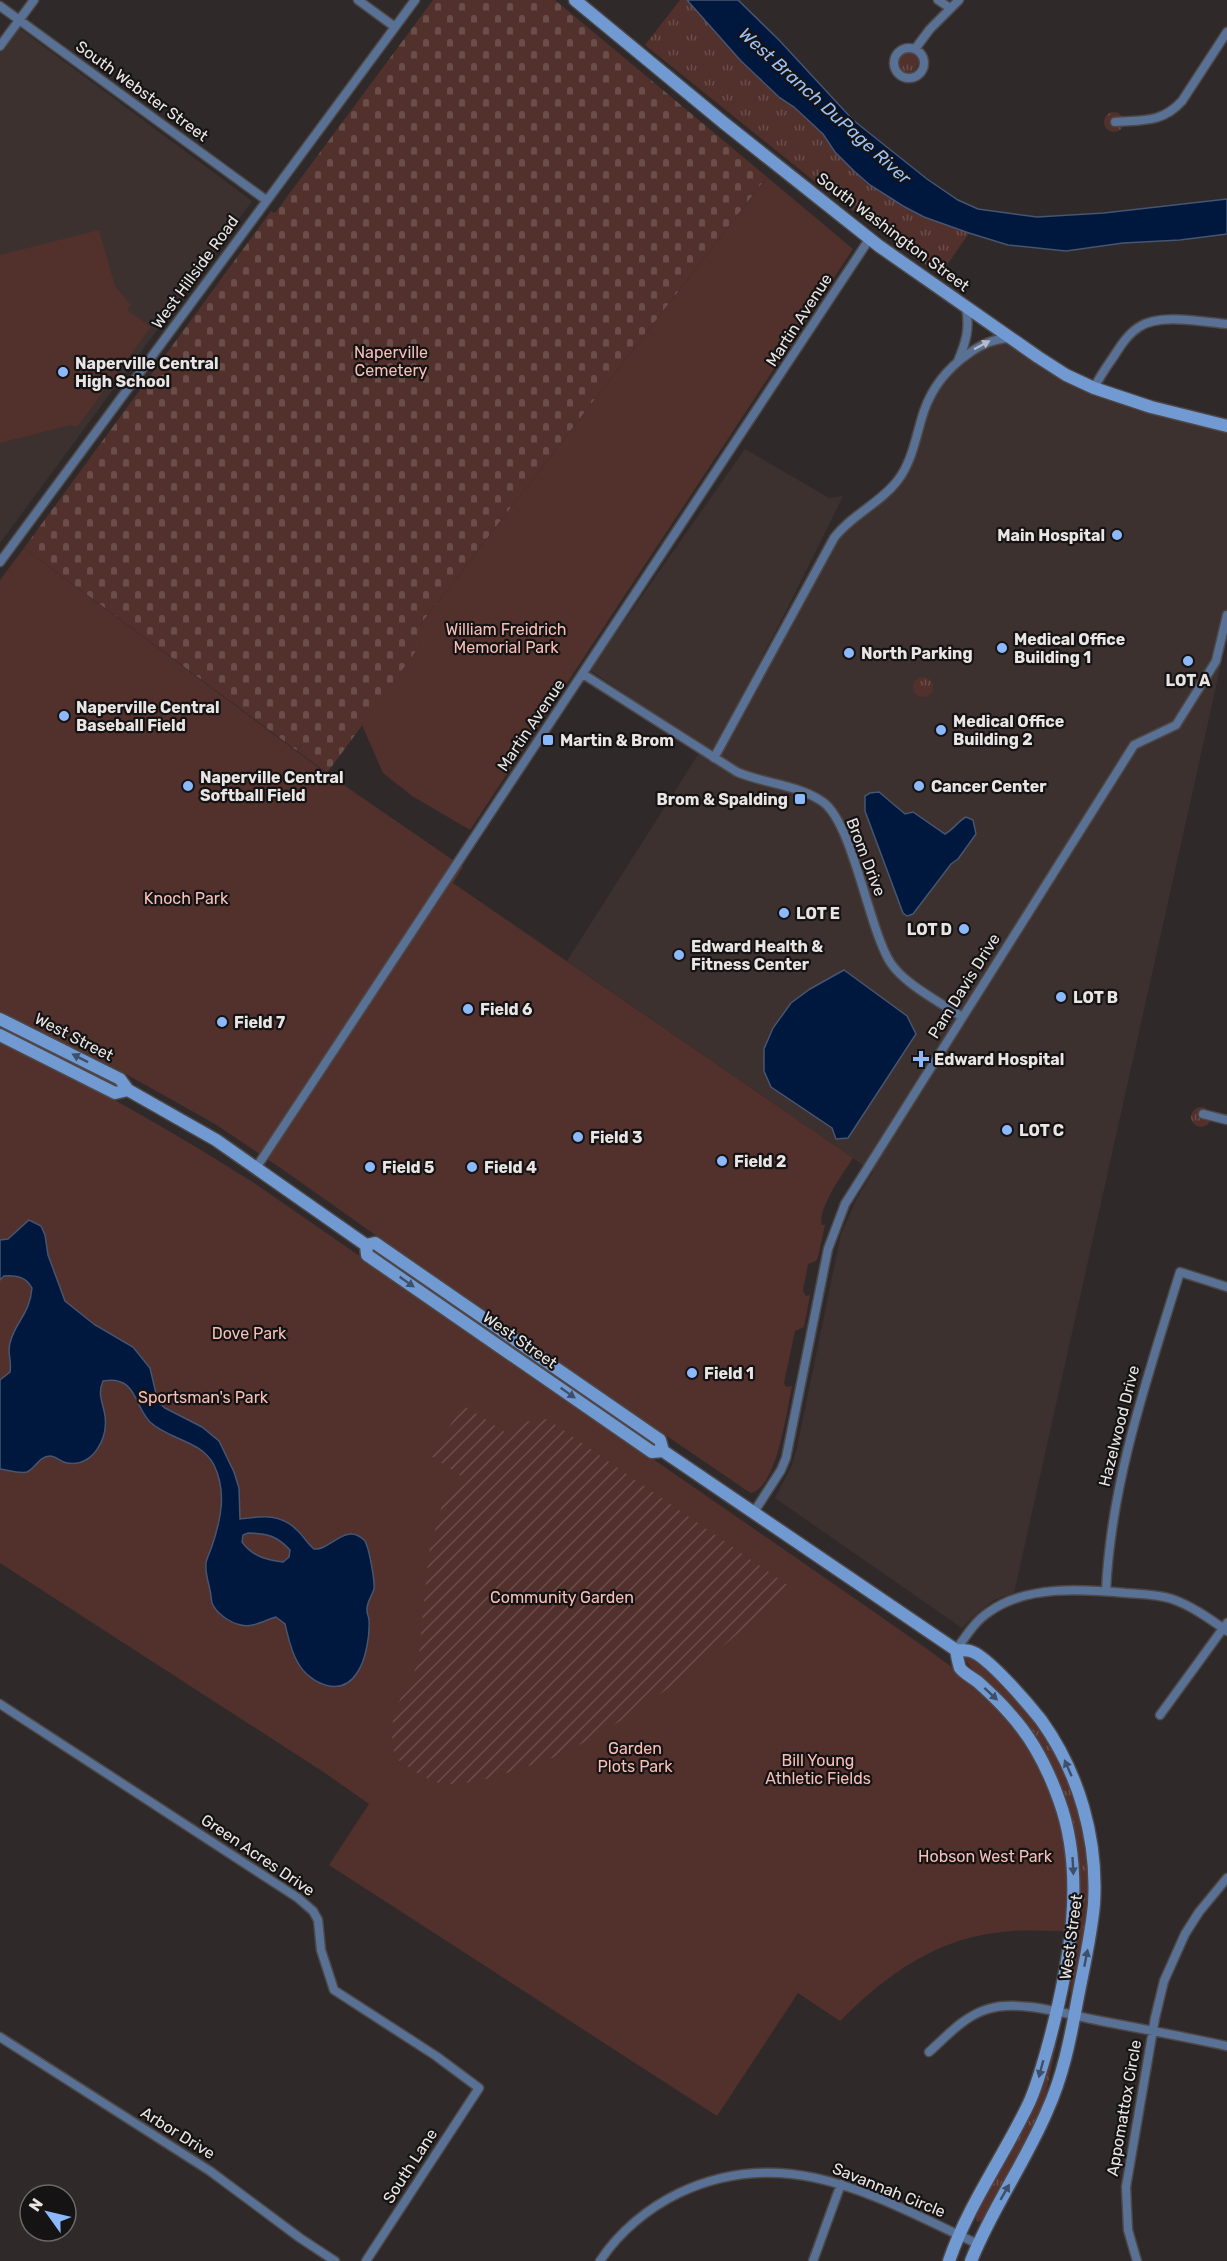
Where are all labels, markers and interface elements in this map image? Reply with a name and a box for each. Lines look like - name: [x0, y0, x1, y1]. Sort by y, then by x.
- water label: West Branch DuPage River: [735, 23, 916, 190]
- street label: South Webster Street: [72, 37, 212, 145]
- street label: South Washington Street: [813, 168, 973, 296]
- street label: West Hillside Road: [148, 212, 242, 332]
- street label: Martin Avenue: [762, 270, 836, 370]
- one-way arrow: [974, 340, 991, 350]
- park label: Naperville Cemetery: [354, 343, 428, 380]
- place label: Naperville Central High School: [75, 354, 219, 391]
- marker: Naperville Central High School: [56, 365, 70, 379]
- place label: Main Hospital: [997, 526, 1105, 545]
- marker: Main Hospital: [1110, 528, 1124, 542]
- park label: William Freidrich Memorial Park: [445, 620, 567, 657]
- place label: Medical Office Building 1: [1014, 630, 1125, 667]
- marker: Medical Office Building 1: [995, 641, 1009, 655]
- place label: North Parking: [861, 644, 973, 663]
- marker: North Parking: [842, 646, 856, 660]
- marker: LOT A: [1181, 654, 1195, 668]
- place label: LOT A: [1166, 671, 1211, 690]
- street label: Martin Avenue: [493, 675, 569, 775]
- place label: Naperville Central Baseball Field: [76, 698, 220, 735]
- marker: Naperville Central Baseball Field: [57, 709, 71, 723]
- place label: Medical Office Building 2: [953, 712, 1064, 749]
- marker: Medical Office Building 2: [934, 723, 948, 737]
- place label: Martin & Brom: [560, 731, 674, 750]
- marker: Martin & Brom: [541, 733, 555, 747]
- place label: Naperville Central Softball Field: [200, 768, 344, 805]
- place label: Cancer Center: [931, 777, 1047, 796]
- marker: Naperville Central Softball Field: [181, 779, 195, 793]
- marker: Cancer Center: [912, 779, 926, 793]
- place label: Brom & Spalding: [657, 790, 788, 809]
- marker: Brom & Spalding: [793, 792, 807, 806]
- street label: Brom Drive: [842, 815, 890, 899]
- park label: Knoch Park: [144, 889, 229, 908]
- place label: LOT E: [796, 904, 840, 923]
- marker: LOT E: [777, 906, 791, 920]
- place label: LOT D: [907, 920, 952, 939]
- marker: LOT D: [957, 922, 971, 936]
- street label: Pam Davis Drive: [924, 930, 1004, 1042]
- place label: Edward Health & Fitness Center: [691, 937, 823, 974]
- marker: Edward Health & Fitness Center: [672, 948, 686, 962]
- place label: LOT B: [1073, 988, 1118, 1007]
- marker: LOT B: [1054, 990, 1068, 1004]
- place label: Field 6: [480, 1000, 532, 1019]
- marker: Field 6: [461, 1002, 475, 1016]
- street label: West Street: [31, 1009, 117, 1065]
- place label: Field 7: [234, 1013, 285, 1032]
- marker: Field 7: [215, 1015, 229, 1029]
- marker: Edward Hospital: [912, 1050, 930, 1068]
- place label: Edward Hospital: [934, 1050, 1064, 1069]
- one-way arrow: [71, 1054, 89, 1064]
- place label: LOT C: [1019, 1121, 1064, 1140]
- marker: LOT C: [1000, 1123, 1014, 1137]
- place label: Field 3: [590, 1128, 643, 1147]
- marker: Field 3: [571, 1130, 585, 1144]
- place label: Field 2: [734, 1152, 786, 1171]
- marker: Field 2: [715, 1154, 729, 1168]
- place label: Field 5: [382, 1158, 434, 1177]
- place label: Field 4: [484, 1158, 537, 1177]
- marker: Field 5: [363, 1160, 377, 1174]
- marker: Field 4: [465, 1160, 479, 1174]
- one-way arrow: [399, 1276, 415, 1287]
- street label: West Street: [479, 1308, 561, 1372]
- park label: Dove Park: [212, 1324, 287, 1343]
- street label: Hazelwood Drive: [1095, 1363, 1143, 1488]
- place label: Field 1: [704, 1364, 754, 1383]
- marker: Field 1: [685, 1366, 699, 1380]
- one-way arrow: [559, 1387, 575, 1399]
- park label: Sportsman's Park: [138, 1388, 269, 1407]
- park label: Community Garden: [490, 1588, 634, 1607]
- one-way arrow: [983, 1687, 998, 1701]
- park label: Garden Plots Park: [598, 1739, 673, 1776]
- park label: Bill Young Athletic Fields: [765, 1751, 871, 1788]
- one-way arrow: [1064, 1759, 1073, 1776]
- street label: Green Acres Drive: [198, 1810, 318, 1900]
- park label: Hobson West Park: [918, 1847, 1053, 1866]
- one-way arrow: [1068, 1856, 1078, 1875]
- street label: West Street: [1056, 1893, 1086, 1981]
- one-way arrow: [1082, 1949, 1091, 1968]
- street label: Appomattox Circle: [1103, 2038, 1145, 2178]
- one-way arrow: [1036, 2061, 1045, 2079]
- street label: Arbor Drive: [137, 2103, 219, 2163]
- street label: South Lane: [379, 2125, 441, 2207]
- street label: Savannah Circle: [830, 2159, 948, 2221]
- north arrow: [18, 2183, 78, 2243]
- one-way arrow: [999, 2184, 1010, 2200]
- text: N: [25, 2195, 47, 2215]

